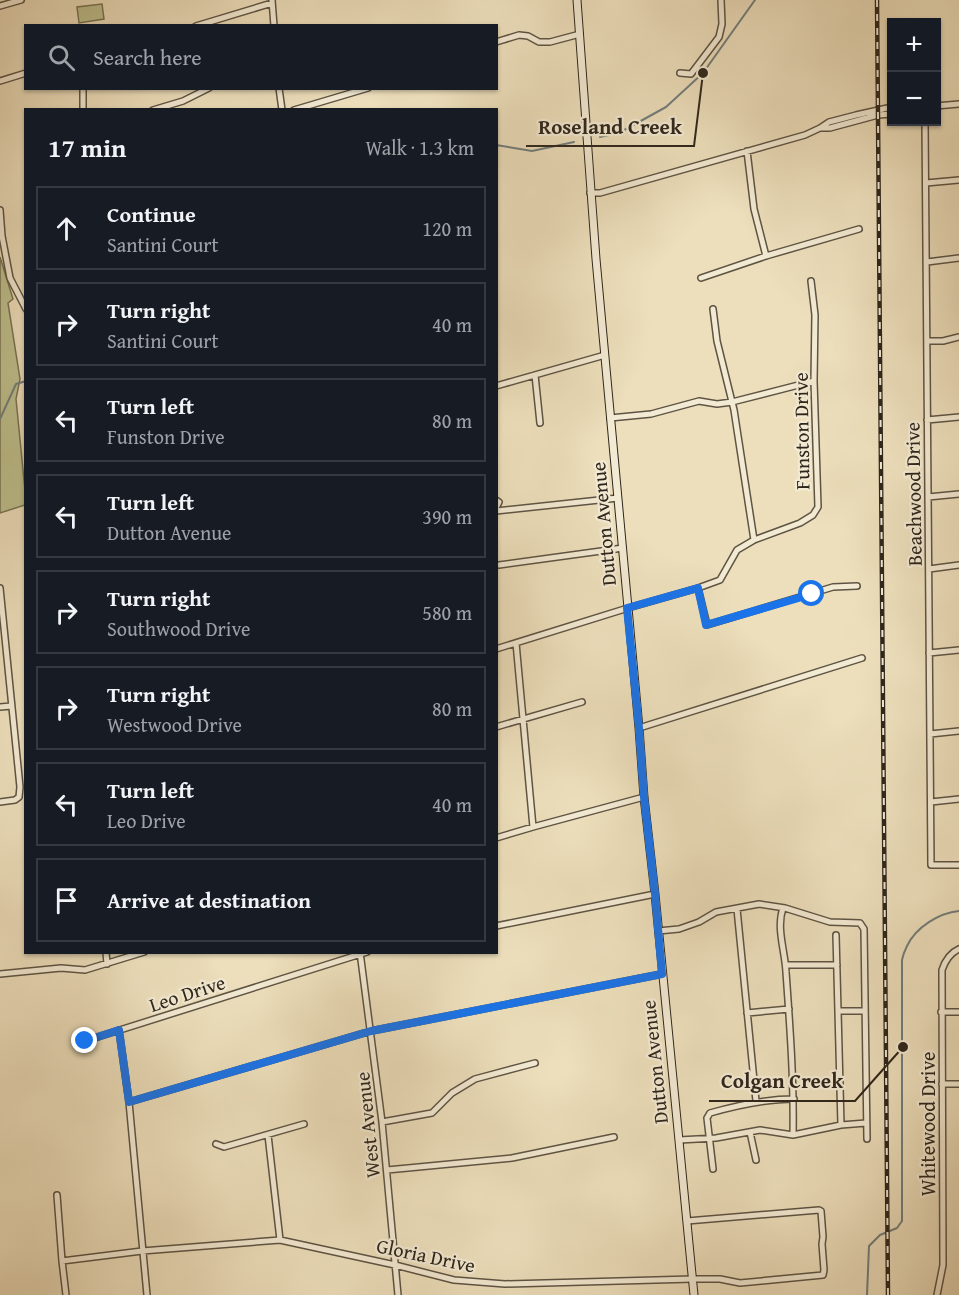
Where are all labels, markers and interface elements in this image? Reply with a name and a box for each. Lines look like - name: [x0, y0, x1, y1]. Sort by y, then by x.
- map controls: [887, 18, 941, 126]
- button: +: [887, 18, 941, 72]
- search box: [24, 24, 498, 90]
- icon: search: [45, 41, 78, 74]
- text: Search here: [93, 41, 202, 73]
- button: −: [887, 72, 941, 126]
- callout: Roseland Creek: [526, 107, 694, 146]
- text: Roseland Creek: [538, 111, 683, 142]
- text: 17 min: [48, 128, 126, 167]
- text: Walk · 1.3 km: [365, 133, 474, 162]
- text: Continue: [107, 198, 196, 230]
- icon: ahead: [50, 212, 83, 245]
- text: 120 m: [422, 214, 472, 243]
- text: Santini Court: [107, 230, 219, 259]
- text: Turn right: [107, 294, 210, 326]
- icon: right: [50, 308, 83, 341]
- text: 40 m: [432, 310, 472, 339]
- text: Santini Court: [107, 326, 219, 355]
- street label: Funston Drive: [785, 372, 817, 490]
- text: Turn left: [107, 390, 194, 422]
- icon: left: [50, 404, 83, 437]
- text: 80 m: [432, 406, 472, 435]
- text: Funston Drive: [107, 422, 225, 451]
- street label: Beachwood Drive: [897, 422, 929, 566]
- street label: Dutton Avenue: [583, 461, 623, 587]
- text: Turn left: [107, 486, 194, 518]
- icon: left: [50, 500, 83, 533]
- text: 390 m: [422, 502, 472, 531]
- text: Dutton Avenue: [107, 518, 231, 547]
- route start: [798, 580, 824, 606]
- text: Turn right: [107, 582, 210, 614]
- icon: right: [50, 596, 83, 629]
- text: 580 m: [422, 598, 472, 627]
- text: Southwood Drive: [107, 614, 250, 643]
- text: Turn right: [107, 678, 210, 710]
- icon: right: [50, 692, 83, 725]
- text: 80 m: [432, 694, 472, 723]
- text: Westwood Drive: [107, 710, 242, 739]
- text: Turn left: [107, 774, 194, 806]
- icon: left: [50, 788, 83, 821]
- text: 40 m: [432, 790, 472, 819]
- text: Leo Drive: [107, 806, 186, 835]
- icon: arrive: [50, 884, 83, 917]
- text: Arrive at destination: [107, 884, 311, 916]
- street label: Leo Drive: [145, 967, 229, 1019]
- street label: Dutton Avenue: [633, 999, 675, 1125]
- route end: [71, 1027, 97, 1053]
- street label: Whitewood Drive: [913, 1052, 942, 1196]
- callout: Colgan Creek: [709, 1062, 855, 1101]
- text: Colgan Creek: [721, 1065, 844, 1096]
- street label: West Avenue: [347, 1071, 387, 1179]
- street label: Gloria Drive: [374, 1230, 478, 1280]

